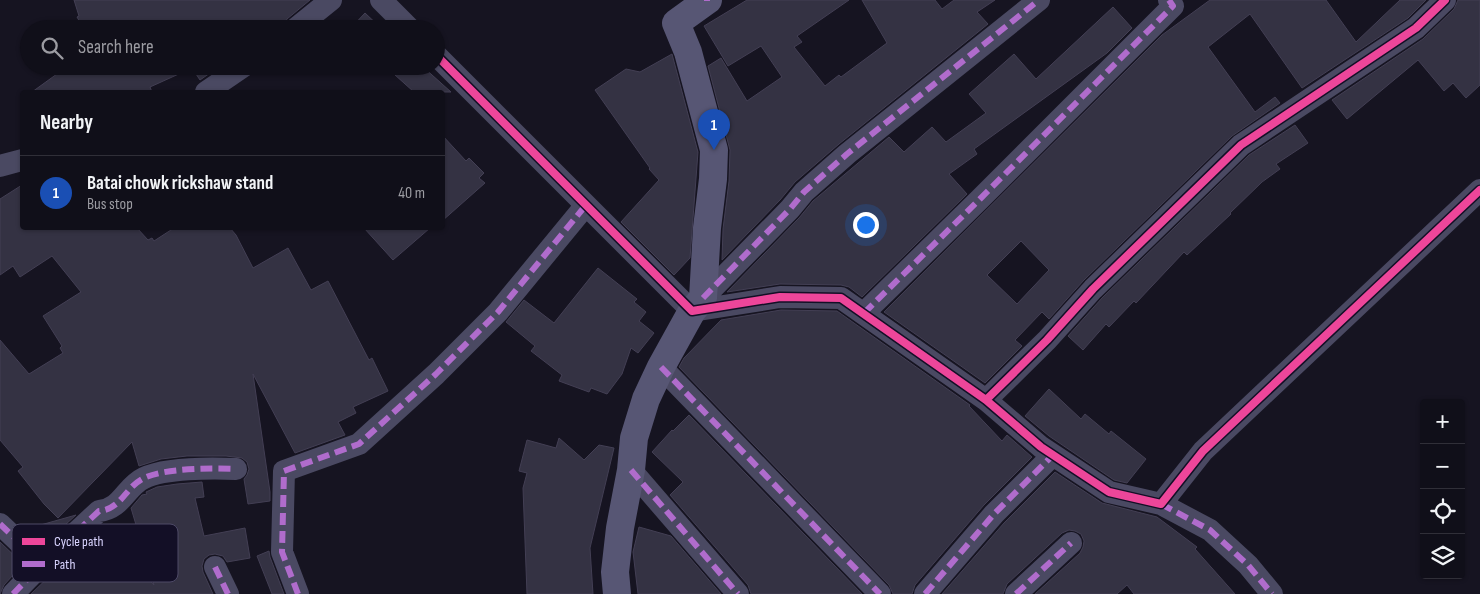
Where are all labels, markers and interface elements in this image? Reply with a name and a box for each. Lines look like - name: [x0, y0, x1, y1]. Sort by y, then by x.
- search box: [20, 20, 445, 75]
- icon: search: [38, 34, 66, 62]
- text: Search here: [78, 36, 154, 59]
- pin: 1: [698, 109, 730, 150]
- text: Nearby: [40, 110, 93, 135]
- text: Batai chowk rickshaw stand: [87, 172, 273, 195]
- text: 1: [53, 184, 59, 203]
- text: 40 m: [398, 184, 425, 203]
- text: Bus stop: [87, 195, 133, 214]
- your location: [853, 212, 879, 238]
- map controls: [1420, 399, 1465, 579]
- button: +: [1420, 399, 1465, 444]
- button: −: [1420, 444, 1465, 489]
- button: locate: [1420, 489, 1465, 534]
- legend: [12, 524, 178, 582]
- text: Cycle path: [54, 533, 104, 550]
- button: layers: [1420, 534, 1465, 579]
- text: Path: [54, 556, 75, 573]

